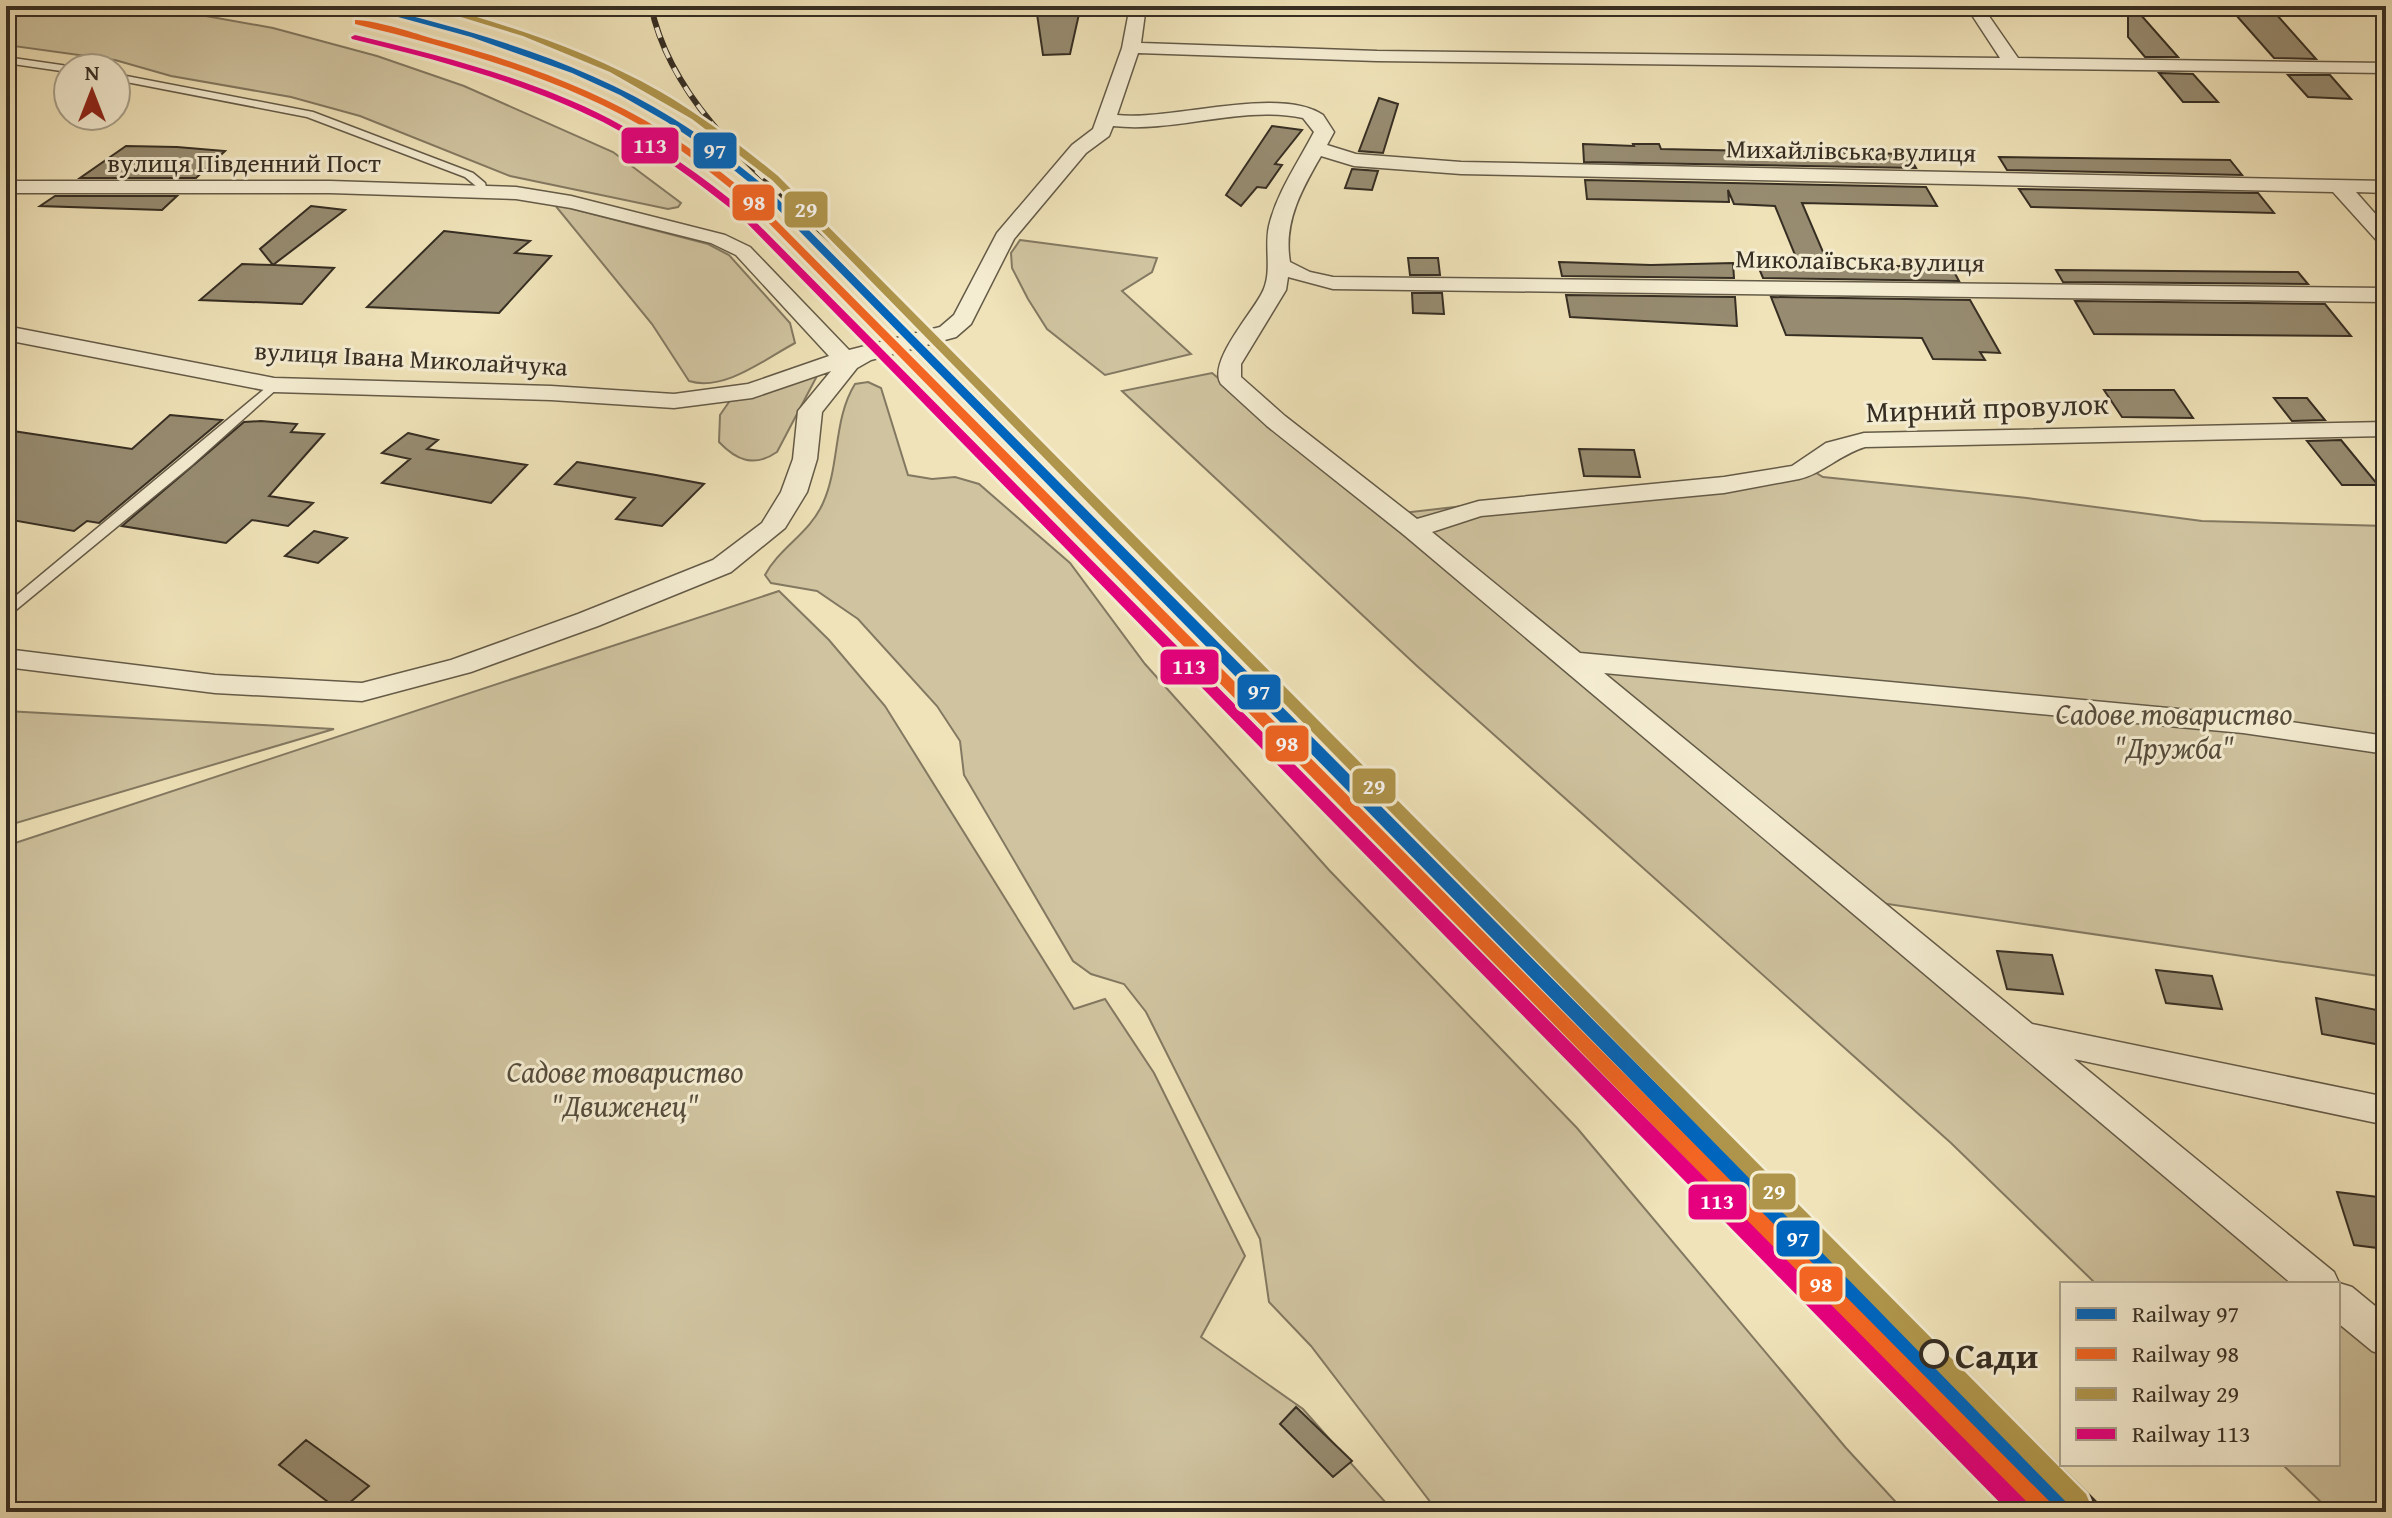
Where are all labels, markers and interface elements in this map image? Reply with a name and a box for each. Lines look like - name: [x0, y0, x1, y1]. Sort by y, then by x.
- north arrow: [52, 52, 132, 132]
- text: N: [85, 56, 100, 88]
- line badge: 113: [620, 126, 680, 165]
- street label: Михайлівська вулиця: [1725, 128, 1977, 172]
- text: 113: [633, 129, 667, 161]
- line badge: 97: [692, 131, 738, 170]
- text: 97: [704, 134, 726, 166]
- street label: вулиця Південний Пост: [107, 143, 381, 182]
- line badge: 98: [731, 183, 776, 222]
- text: 98: [743, 186, 765, 218]
- line badge: 29: [783, 190, 829, 229]
- text: 29: [795, 193, 817, 225]
- street label: Миколаївська вулиця: [1735, 238, 1985, 282]
- street label: вулиця Івана Миколайчука: [253, 330, 569, 386]
- street label: Мирний провулок: [1865, 381, 2110, 433]
- line badge: 113: [1159, 648, 1220, 686]
- text: 113: [1172, 650, 1206, 682]
- line badge: 97: [1236, 673, 1282, 711]
- text: 97: [1248, 675, 1270, 707]
- park label: Садове товариство "Дружба": [2056, 691, 2293, 769]
- line badge: 98: [1264, 724, 1310, 763]
- text: 98: [1276, 727, 1298, 759]
- line badge: 29: [1351, 767, 1397, 805]
- text: 29: [1363, 770, 1385, 802]
- park label: Садове товариство "Движенец": [507, 1049, 744, 1127]
- line badge: 29: [1751, 1172, 1797, 1211]
- text: 29: [1763, 1175, 1785, 1207]
- line badge: 113: [1687, 1183, 1748, 1221]
- text: 113: [1700, 1185, 1734, 1217]
- line badge: 97: [1775, 1219, 1821, 1258]
- text: 97: [1787, 1222, 1809, 1254]
- line badge: 98: [1798, 1265, 1844, 1303]
- text: 98: [1810, 1268, 1832, 1300]
- legend: [2060, 1282, 2340, 1466]
- text: Railway 97: [2132, 1296, 2239, 1331]
- place label: Сади: [1955, 1328, 2038, 1381]
- text: Railway 98: [2132, 1336, 2239, 1371]
- marker: Сади: [1920, 1340, 1948, 1368]
- text: Railway 29: [2132, 1376, 2239, 1411]
- text: Railway 113: [2132, 1416, 2251, 1451]

